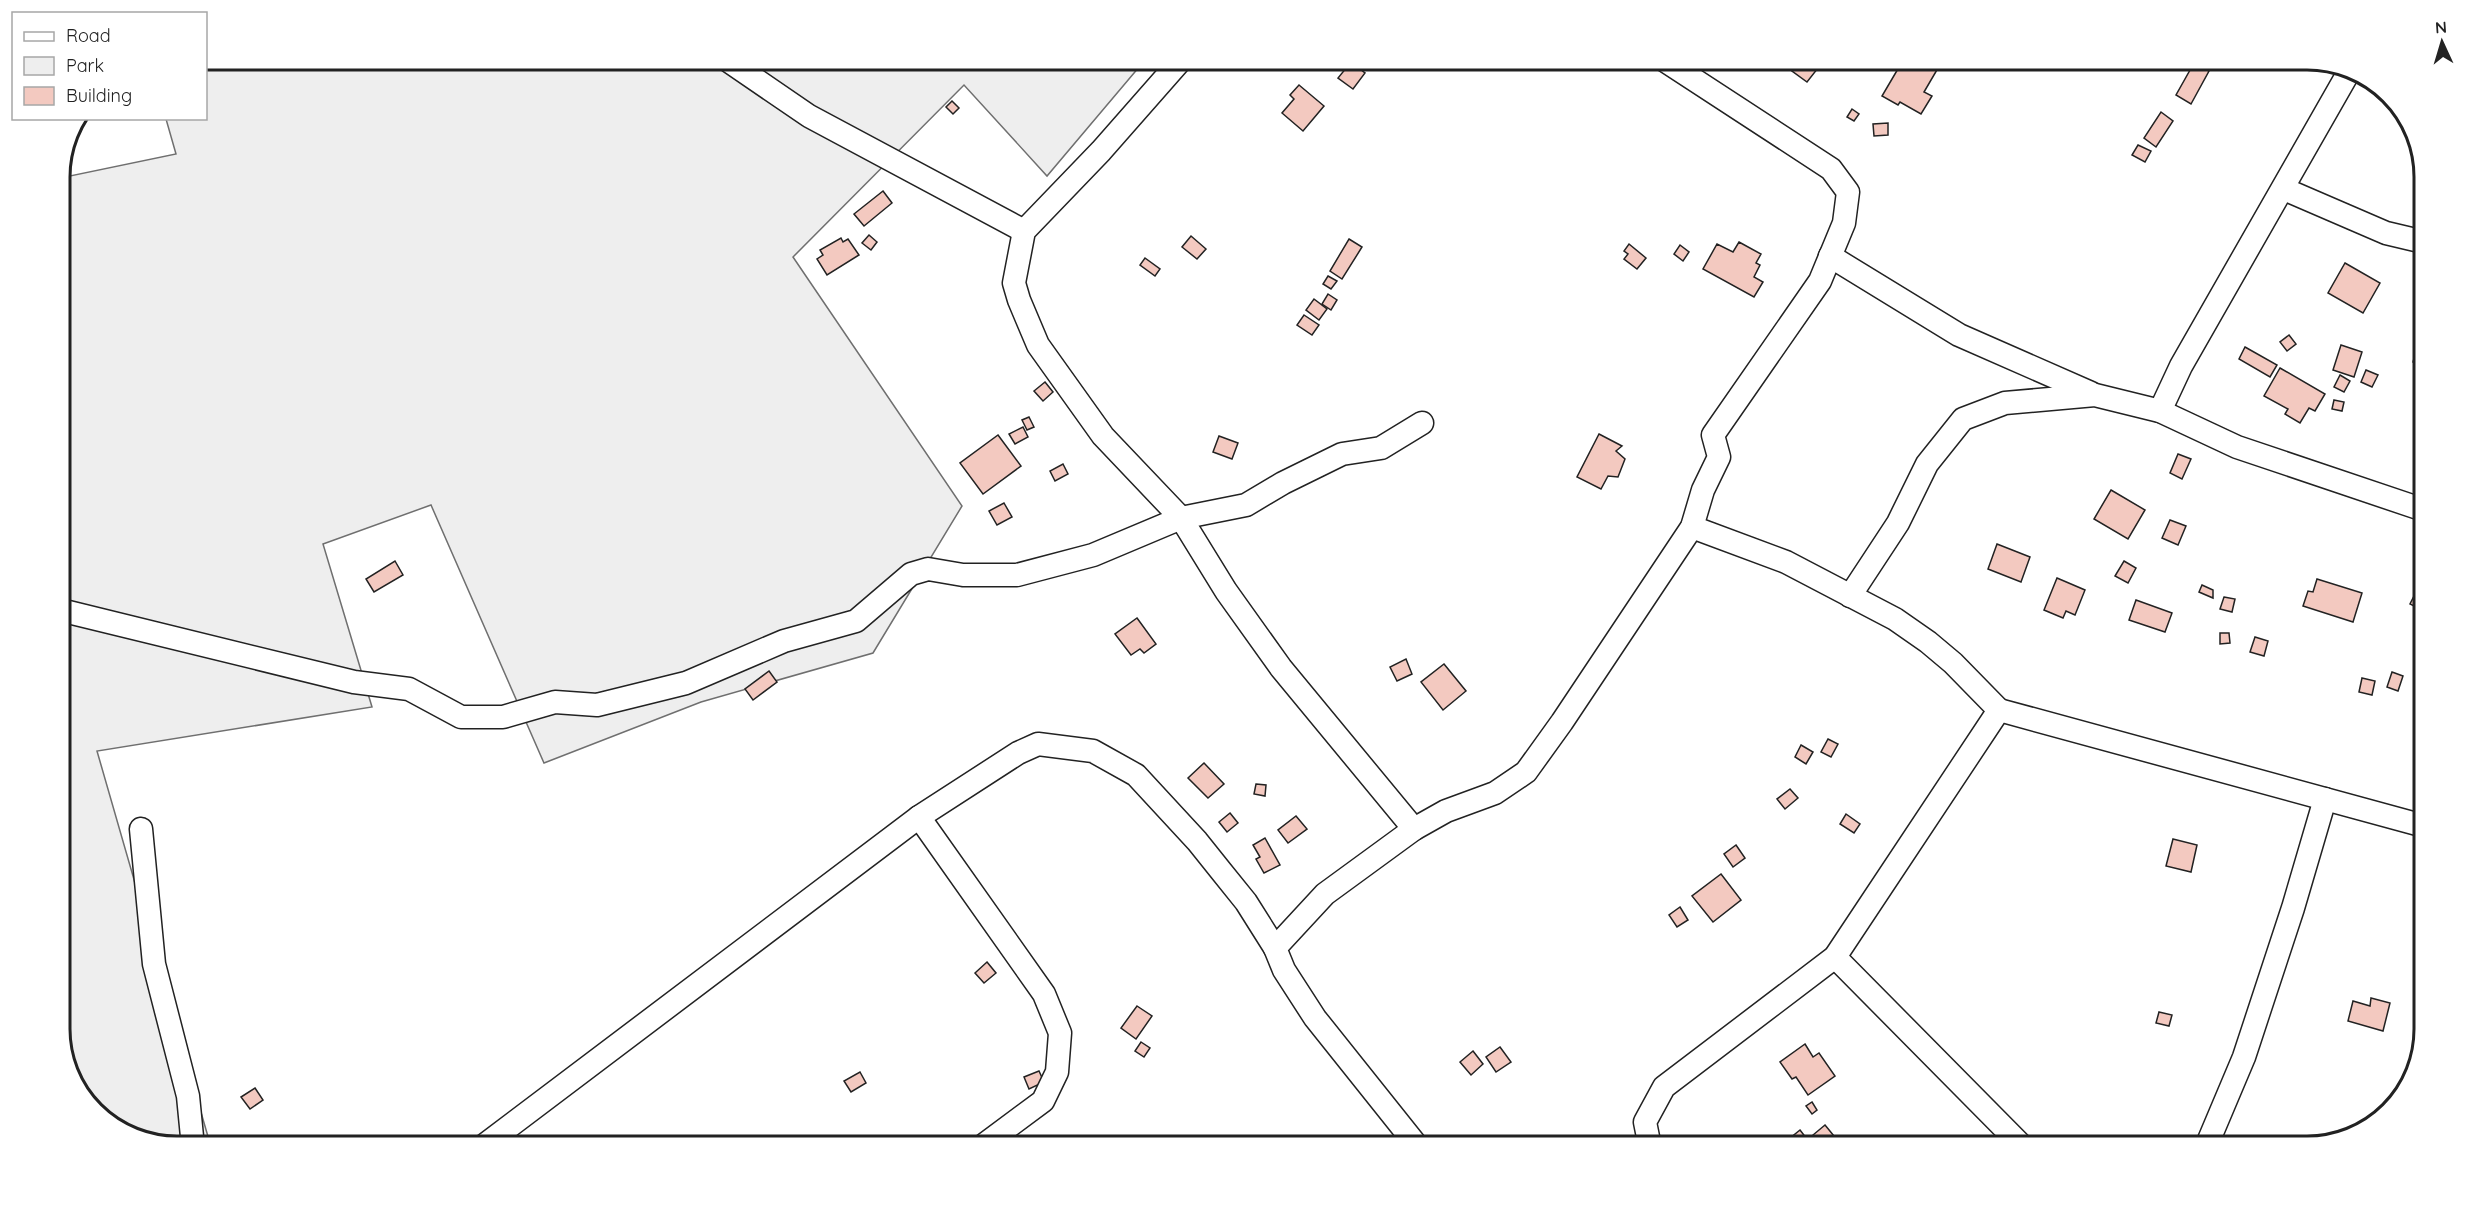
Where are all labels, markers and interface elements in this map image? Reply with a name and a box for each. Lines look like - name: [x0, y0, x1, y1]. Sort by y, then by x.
- legend: [12, 12, 207, 120]
- north arrow: [2412, 12, 2472, 72]
- text: N: [2434, 17, 2448, 37]
- text: Road: [66, 24, 111, 47]
- text: Park: [66, 54, 104, 77]
- text: Building: [66, 84, 132, 107]

